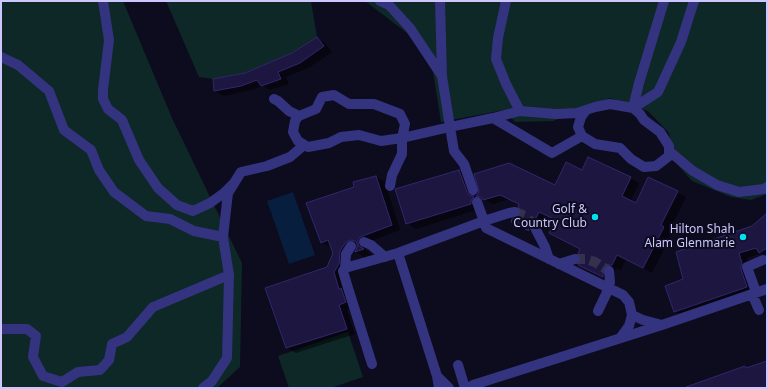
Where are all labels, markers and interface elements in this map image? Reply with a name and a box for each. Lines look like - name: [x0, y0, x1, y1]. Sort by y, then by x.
- place label: Golf & Country Club: [513, 203, 587, 231]
- marker: Golf & Country Club: [590, 212, 600, 222]
- place label: Hilton Shah Alam Glenmarie: [644, 223, 735, 251]
- marker: Hilton Shah Alam Glenmarie: [738, 232, 748, 242]

